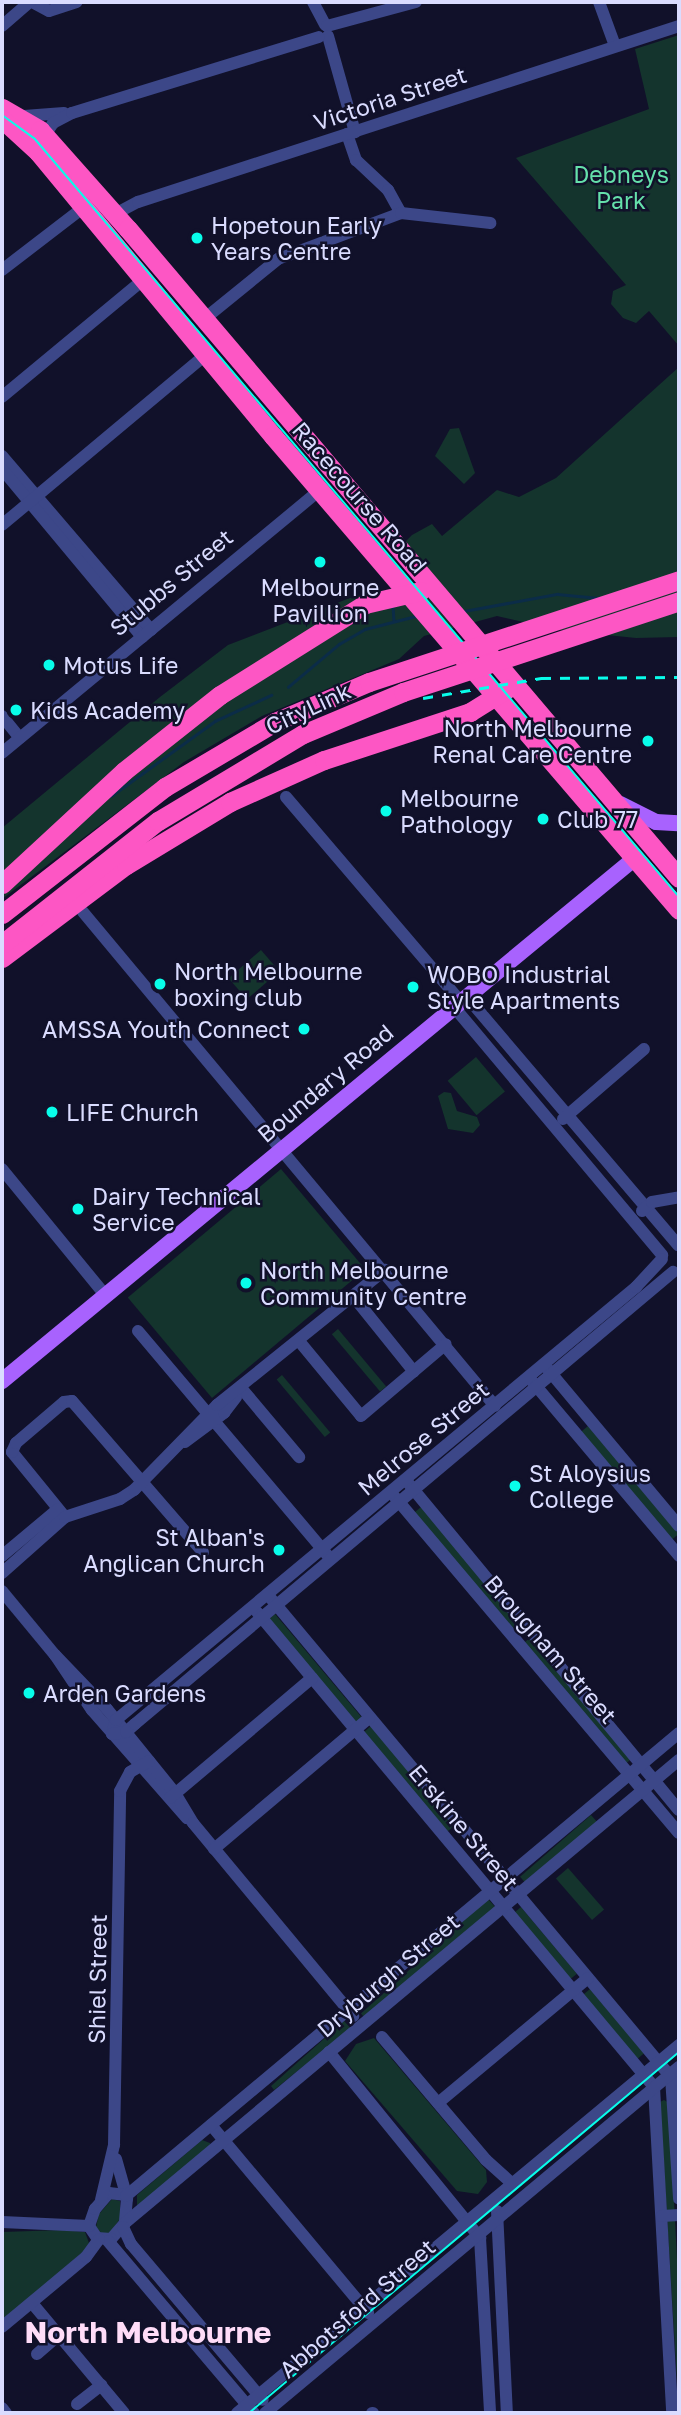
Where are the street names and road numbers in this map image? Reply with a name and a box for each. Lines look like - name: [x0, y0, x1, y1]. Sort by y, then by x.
- street label: Victoria Street: [310, 60, 470, 136]
- street label: Racecourse Road: [287, 416, 433, 578]
- street label: Stubbs Street: [104, 523, 238, 641]
- street label: CityLink: [261, 676, 355, 740]
- street label: Boundary Road: [251, 1018, 399, 1148]
- street label: Melrose Street: [352, 1375, 494, 1501]
- street label: Brougham Street: [479, 1569, 623, 1729]
- street label: Erskine Street: [403, 1759, 525, 1895]
- street label: Dryburgh Street: [311, 1907, 465, 2043]
- street label: Shiel Street: [82, 1914, 112, 2044]
- street label: Abbotsford Street: [273, 2233, 441, 2383]

